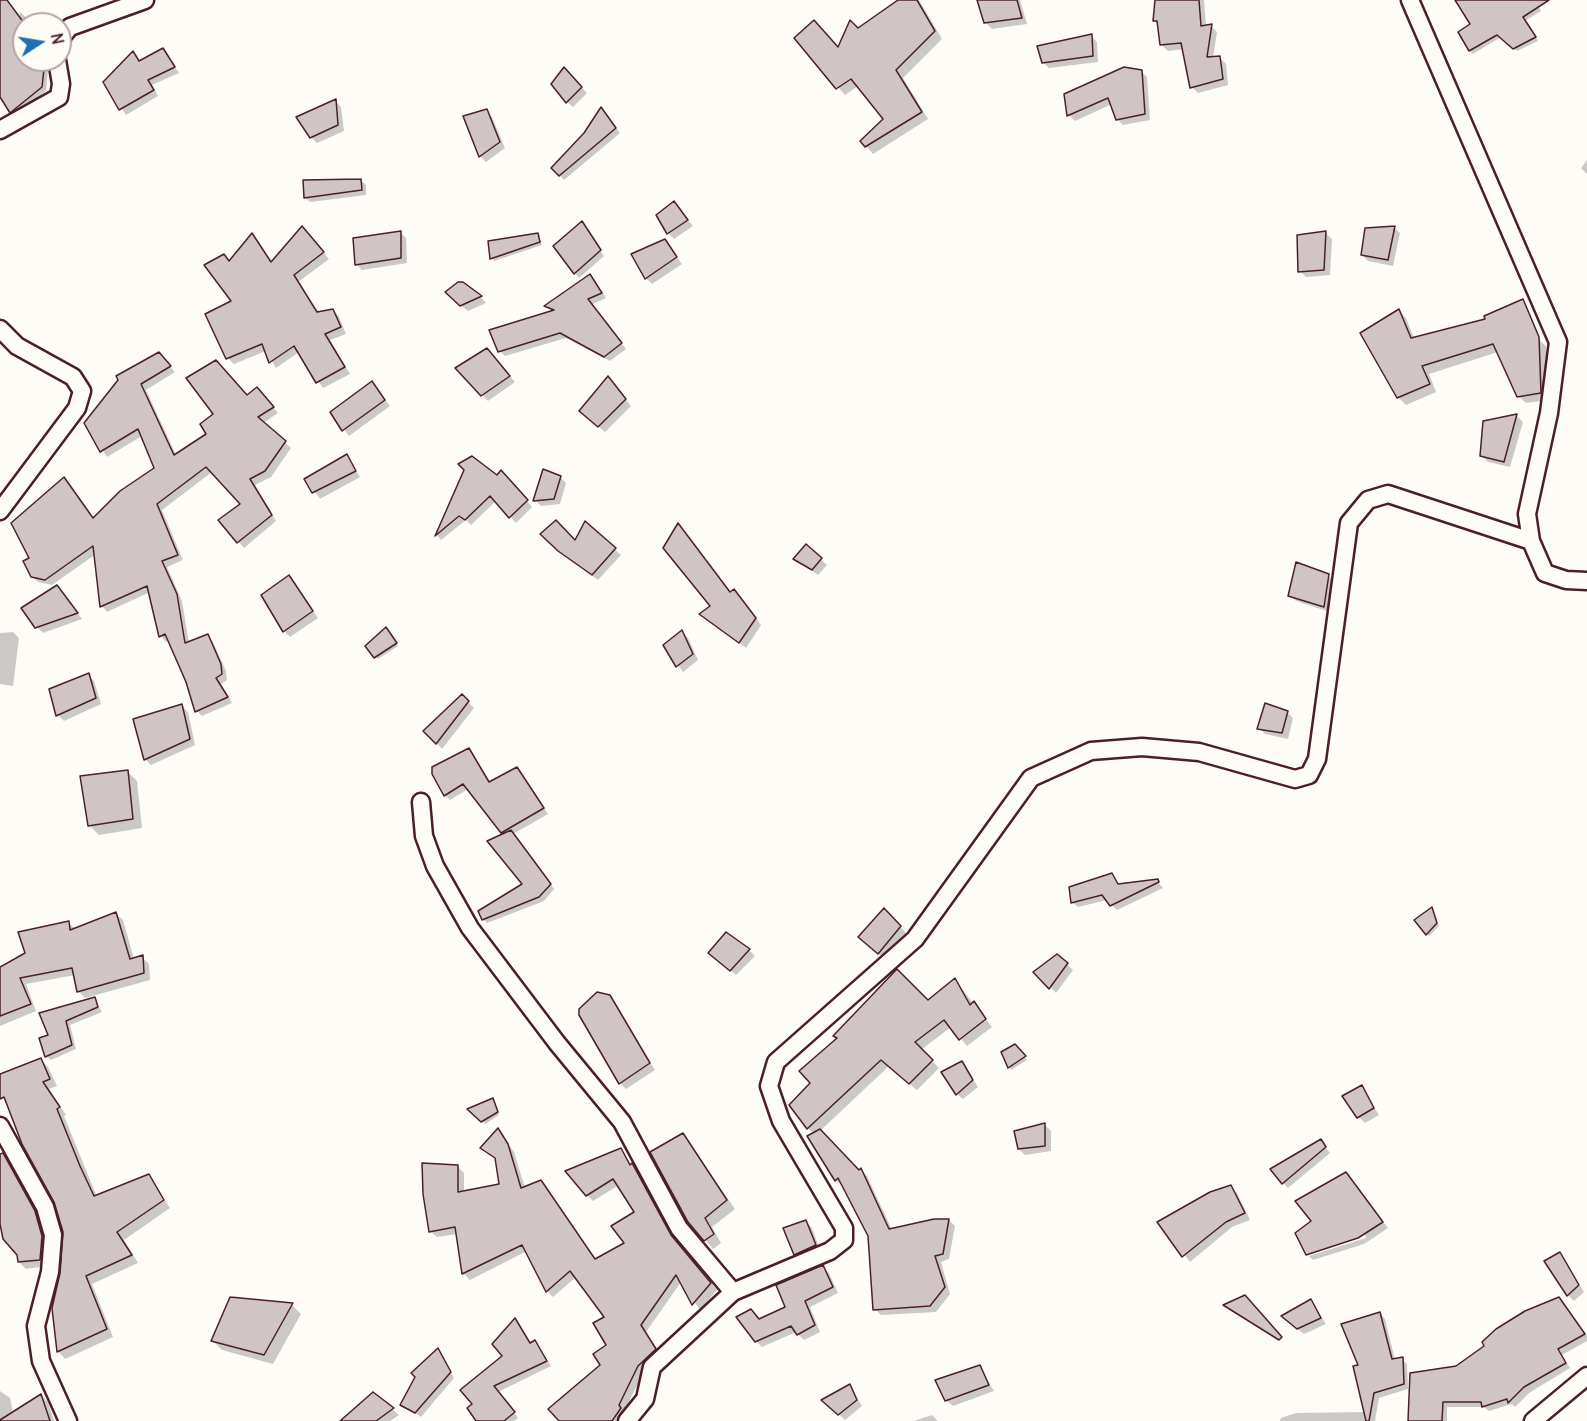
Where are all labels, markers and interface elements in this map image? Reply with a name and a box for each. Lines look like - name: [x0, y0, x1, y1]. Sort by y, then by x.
- north arrow: [12, 12, 72, 72]
- text: N: [47, 31, 69, 46]

